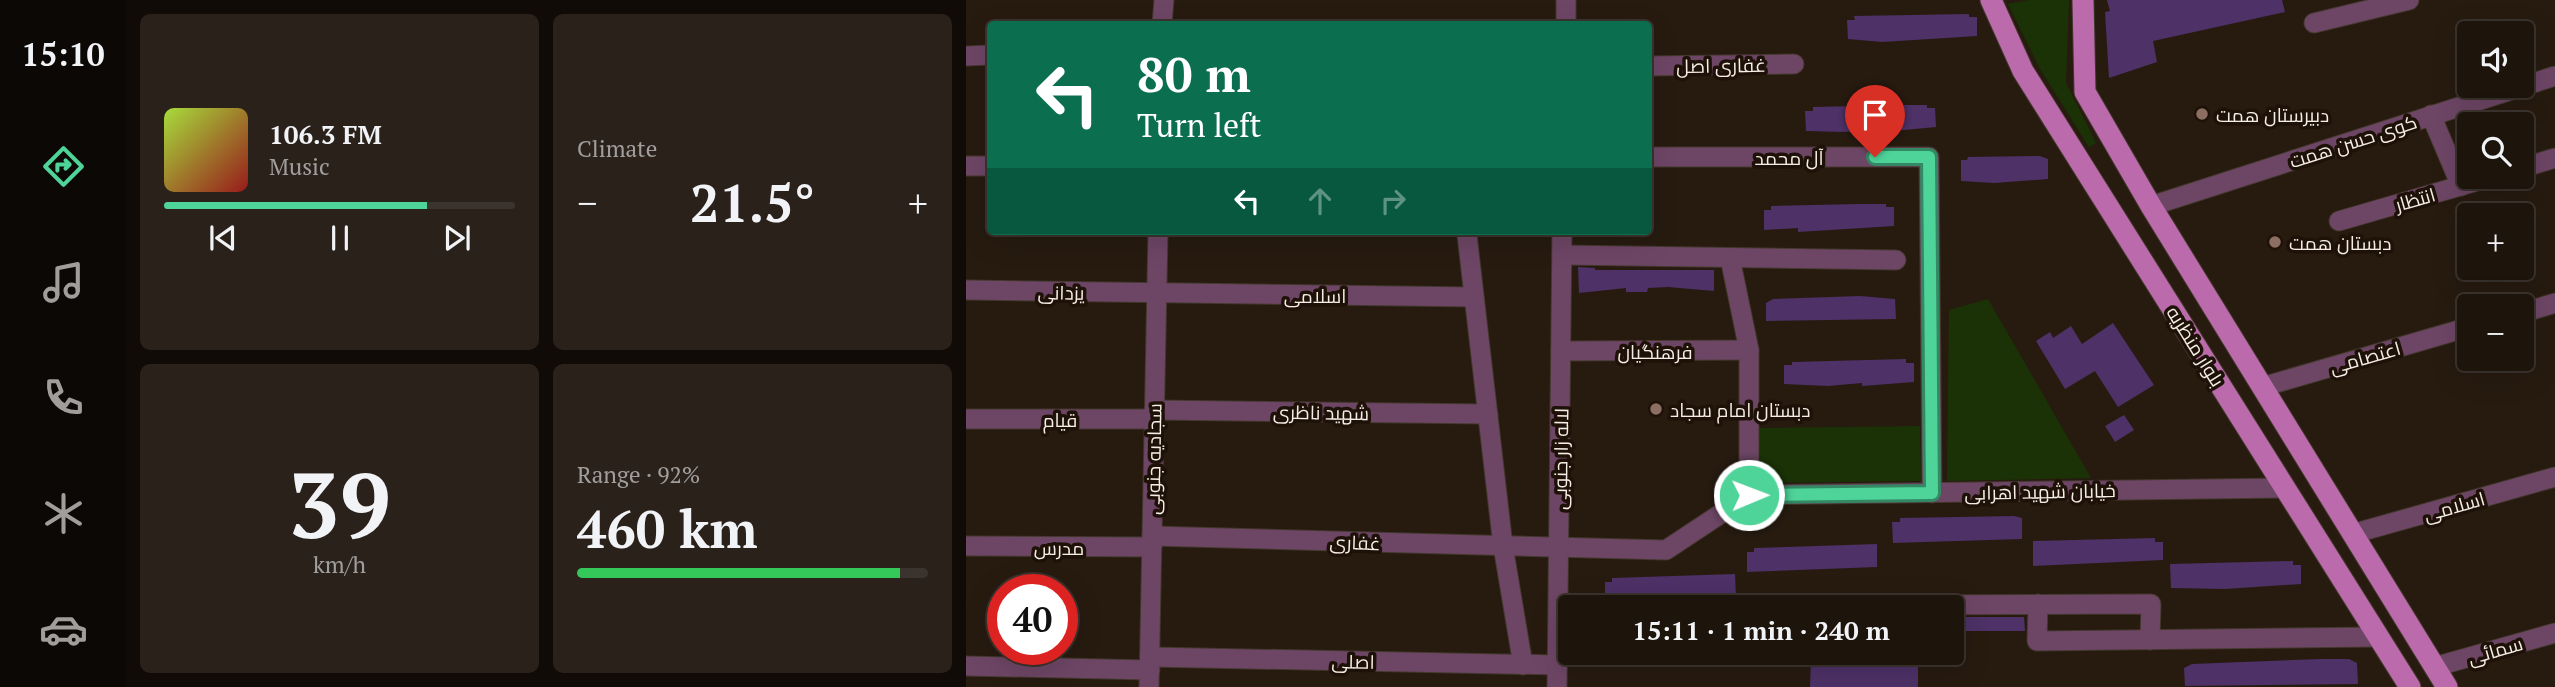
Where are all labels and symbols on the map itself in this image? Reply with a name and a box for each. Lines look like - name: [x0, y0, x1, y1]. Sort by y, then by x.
- street label: غفاری اصل: [1676, 52, 1766, 78]
- pin: [1845, 85, 1905, 157]
- place label: دبیرستان همت: [2216, 102, 2329, 127]
- marker: دبیرستان همت: [2194, 106, 2210, 122]
- street label: کوی حسن همت: [2286, 109, 2420, 173]
- street label: آل محمد: [1754, 145, 1824, 170]
- street label: انتظار: [2391, 181, 2438, 217]
- place label: دبستان همت: [2289, 230, 2392, 255]
- marker: دبستان همت: [2267, 234, 2283, 250]
- street label: یزدانی: [1037, 279, 1085, 305]
- street label: اسلامی: [1284, 283, 1346, 308]
- street label: بلوار منظریه: [2161, 301, 2231, 391]
- street label: اعتصامی: [2327, 335, 2403, 379]
- street label: فرهنگیان: [1617, 339, 1693, 364]
- place label: دبستان امام سجاد: [1670, 397, 1810, 424]
- street label: شهید ناظری: [1273, 399, 1369, 425]
- marker: دبستان امام سجاد: [1648, 401, 1664, 417]
- street label: سجادیه جنوبی: [1140, 403, 1166, 515]
- street label: قیام: [1043, 407, 1077, 434]
- street label: لاله زار جنوبی: [1547, 408, 1573, 510]
- position arrow: [1712, 458, 1786, 532]
- street label: خیابان شهید اهرابی: [1964, 477, 2116, 505]
- street label: اسلامی: [2420, 485, 2488, 527]
- street label: غفاری: [1329, 529, 1381, 555]
- street label: مدرس: [1034, 535, 1084, 560]
- speed limit sign: 40: [987, 574, 1078, 665]
- street label: سمائی: [2465, 630, 2525, 670]
- street label: اصلی: [1331, 648, 1375, 674]

